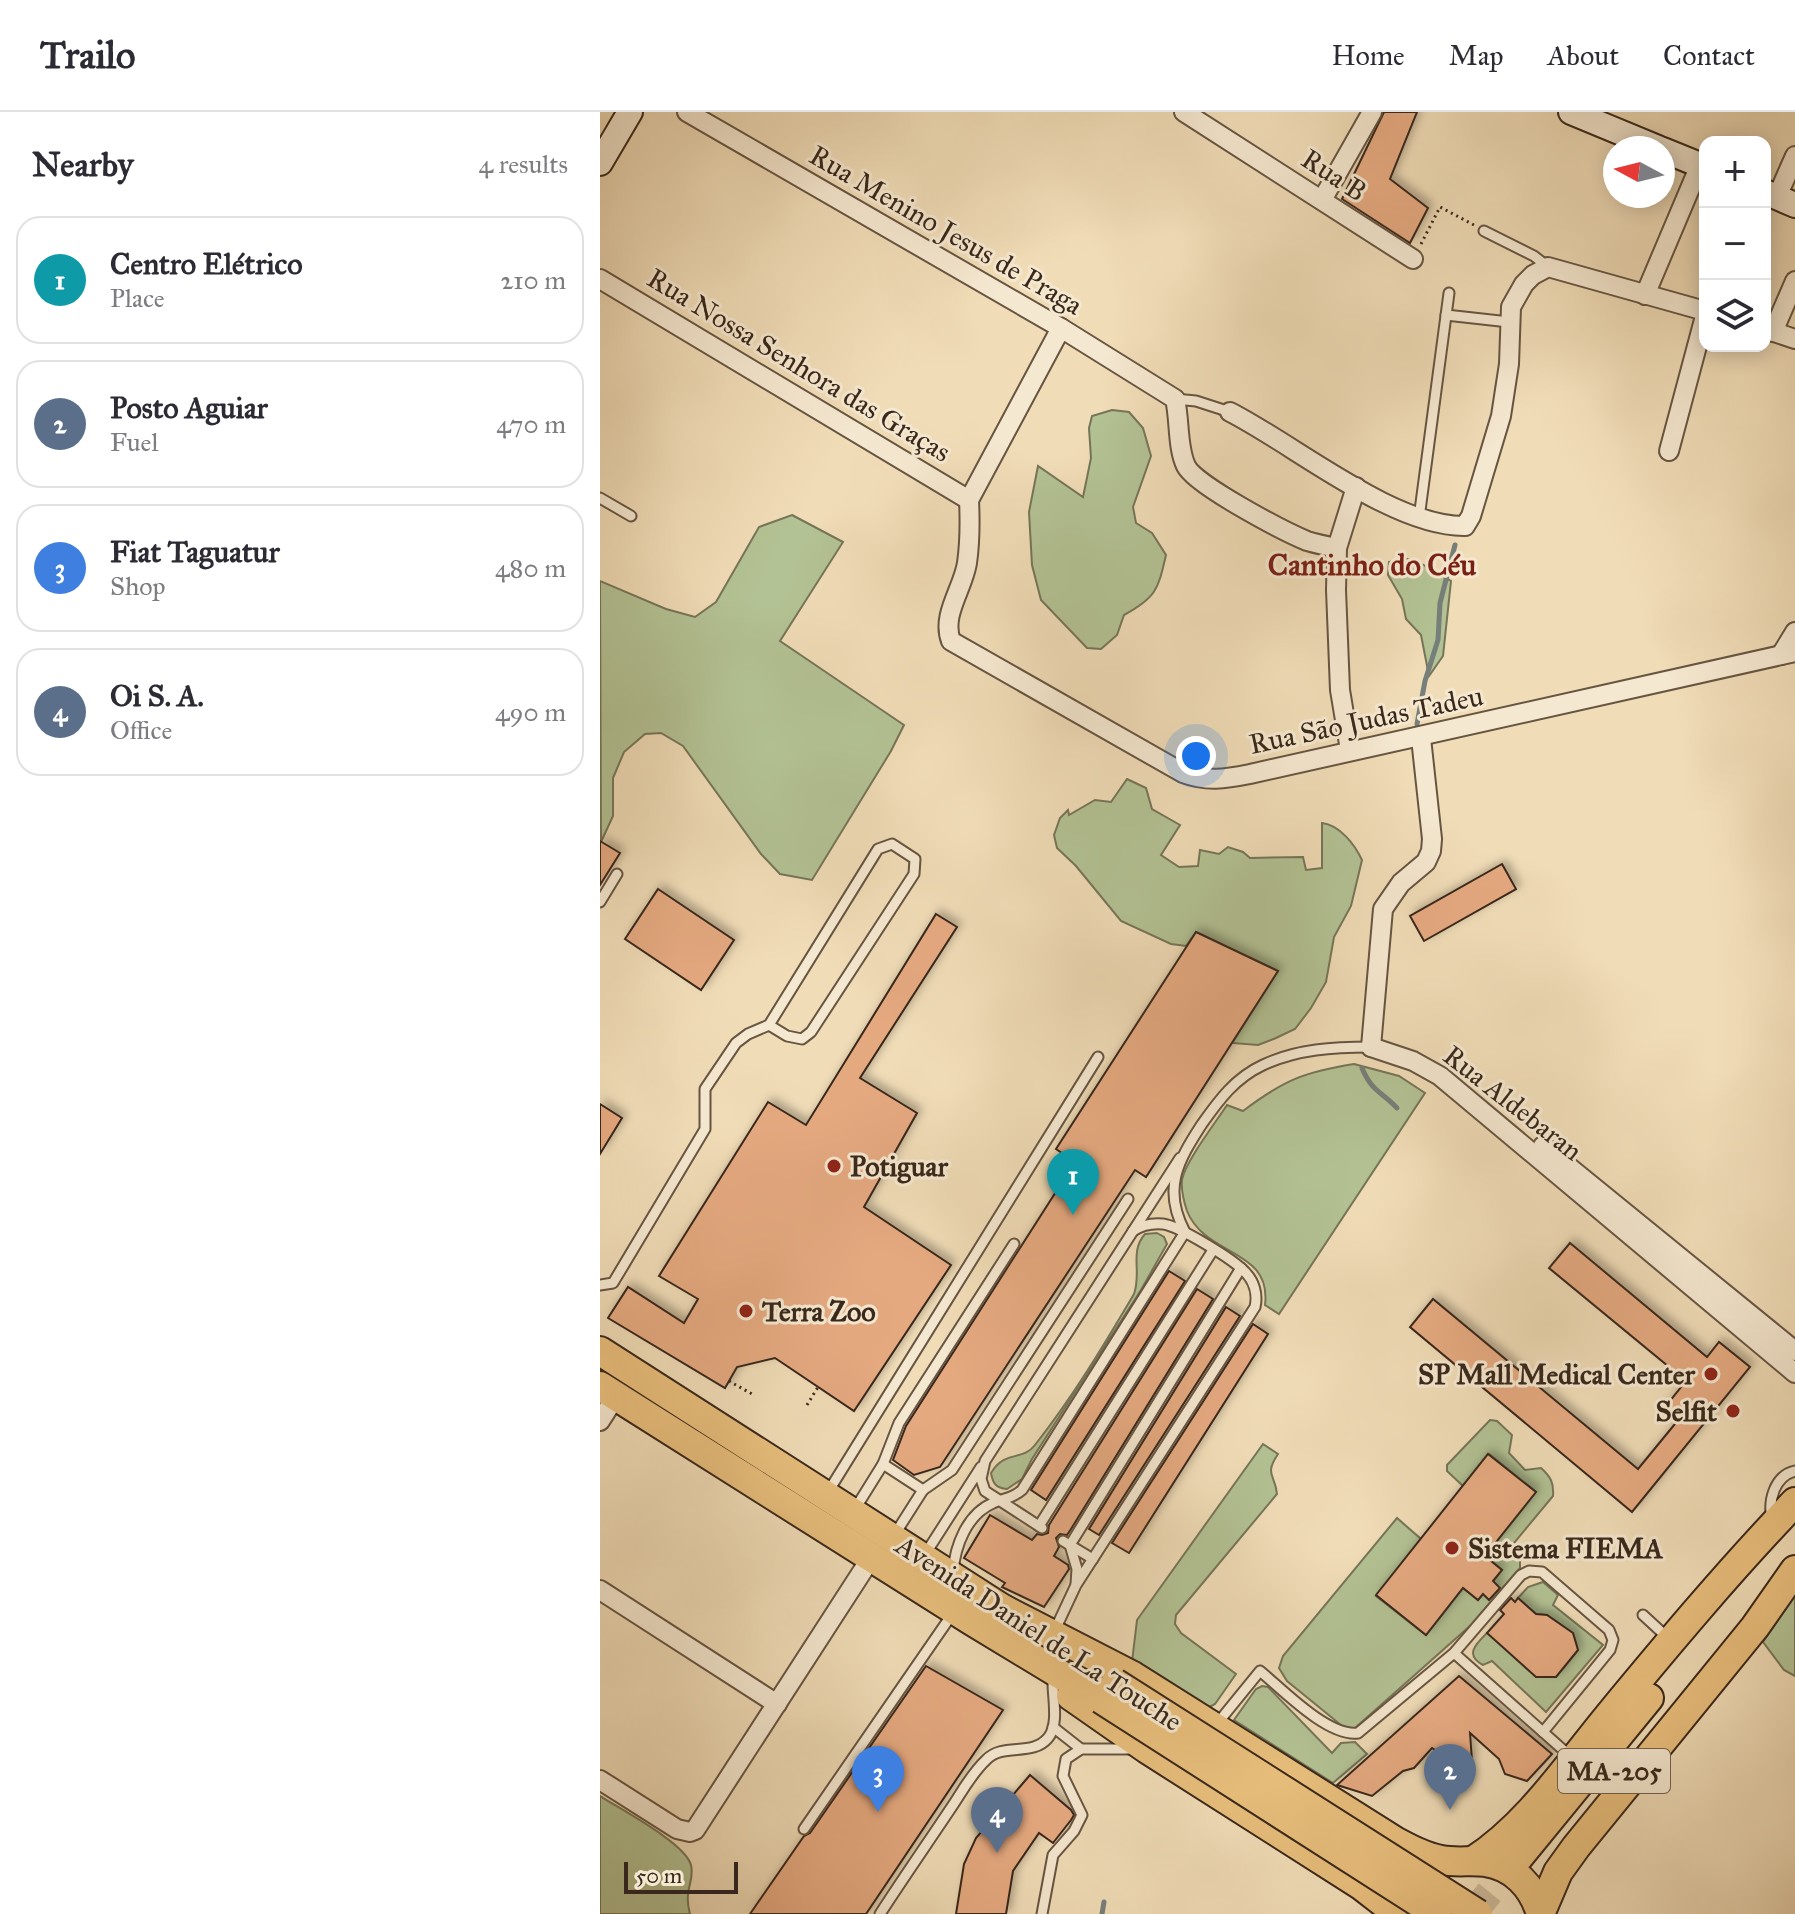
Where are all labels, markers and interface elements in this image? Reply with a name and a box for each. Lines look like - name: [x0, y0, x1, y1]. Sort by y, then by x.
- text: Trailo: [40, 32, 135, 78]
- text: Home: [1332, 38, 1405, 73]
- text: Map: [1449, 38, 1503, 73]
- text: About: [1547, 38, 1619, 73]
- text: Contact: [1663, 38, 1755, 73]
- north arrow: [1603, 136, 1675, 208]
- map controls: [1699, 136, 1771, 352]
- button: +: [1699, 136, 1771, 208]
- street label: Rua Menino Jesus de Praga: [803, 137, 1089, 323]
- street label: Rua B: [1295, 141, 1373, 209]
- text: Nearby: [32, 144, 134, 185]
- text: 4 results: [479, 148, 568, 180]
- button: −: [1699, 208, 1771, 280]
- text: Centro Elétrico: [110, 246, 303, 282]
- street label: Rua Nossa Senhora das Graças: [641, 260, 957, 470]
- text: 1: [55, 264, 65, 296]
- text: 210 m: [500, 264, 566, 296]
- button: layers: [1699, 280, 1771, 352]
- text: Place: [110, 282, 165, 314]
- text: Posto Aguiar: [110, 390, 268, 426]
- text: 2: [54, 408, 66, 440]
- text: 470 m: [496, 408, 566, 440]
- text: Fuel: [110, 426, 158, 458]
- text: Fiat Taguatur: [110, 534, 280, 570]
- district label: Cantinho do Céu: [1268, 547, 1476, 583]
- text: 3: [55, 552, 65, 584]
- text: 480 m: [495, 552, 566, 584]
- text: Shop: [110, 570, 166, 602]
- text: Oi S. A.: [110, 678, 204, 714]
- street label: Rua São Judas Tadeu: [1246, 678, 1486, 762]
- text: 4: [53, 696, 67, 728]
- text: 490 m: [495, 696, 566, 728]
- text: Office: [110, 714, 172, 746]
- your location: [1176, 736, 1216, 776]
- street label: Rua Aldebaran: [1436, 1038, 1590, 1168]
- place label: Potiguar: [850, 1149, 948, 1184]
- pin: 1: [1047, 1149, 1099, 1215]
- marker: Potiguar: [825, 1157, 843, 1175]
- place label: Terra Zoo: [762, 1294, 876, 1329]
- marker: Terra Zoo: [737, 1302, 755, 1320]
- place label: SP Mall Medical Center: [1418, 1357, 1695, 1392]
- marker: SP Mall Medical Center: [1702, 1365, 1720, 1383]
- place label: Selfit: [1656, 1394, 1717, 1429]
- marker: Selfit: [1724, 1402, 1742, 1420]
- street label: Avenida Daniel de La Touche: [888, 1527, 1189, 1739]
- place label: Sistema FIEMA: [1468, 1531, 1664, 1566]
- marker: Sistema FIEMA: [1443, 1539, 1461, 1557]
- pin: 2: [1424, 1744, 1476, 1810]
- pin: 3: [852, 1746, 904, 1812]
- road number: MA-205: [1558, 1749, 1670, 1793]
- pin: 4: [971, 1787, 1023, 1853]
- scale bar: [624, 1858, 738, 1894]
- text: 50 m: [636, 1862, 682, 1889]

